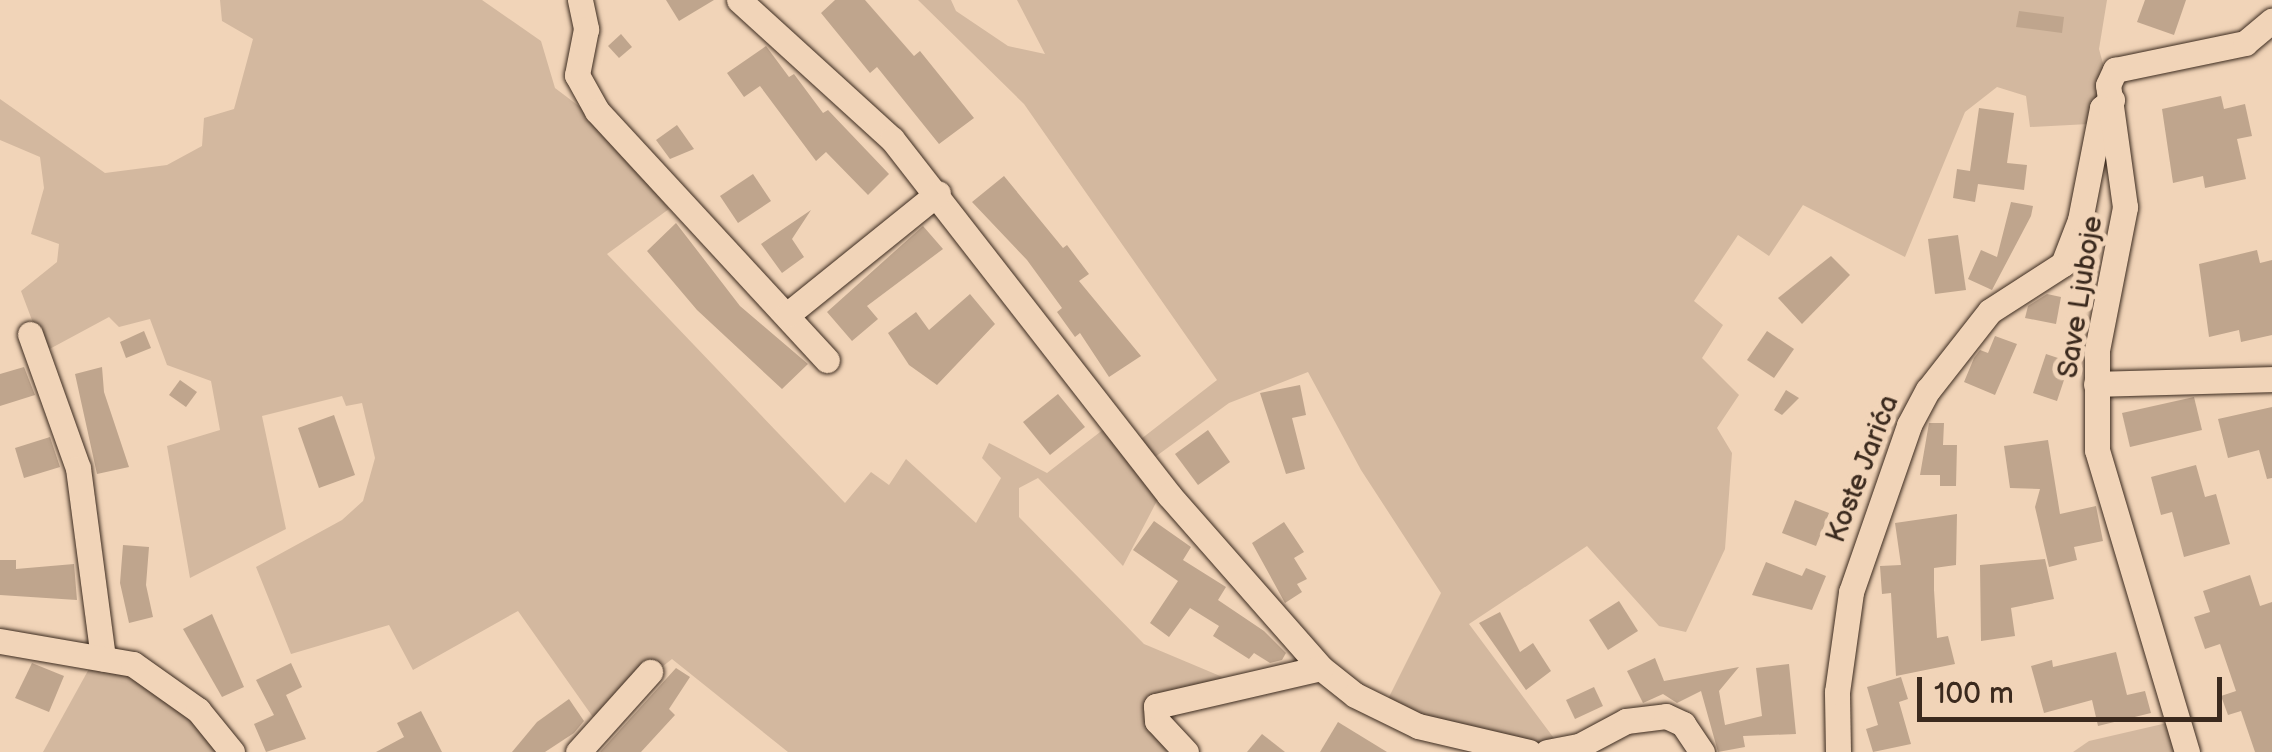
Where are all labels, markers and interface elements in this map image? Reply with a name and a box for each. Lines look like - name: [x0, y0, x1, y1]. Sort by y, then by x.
- street label: Save Ljuboje: [2052, 214, 2110, 380]
- street label: Koste Jarića: [1819, 390, 1907, 548]
- scale bar: [1922, 657, 2227, 719]
- text: 100 m: [1934, 676, 2014, 712]

